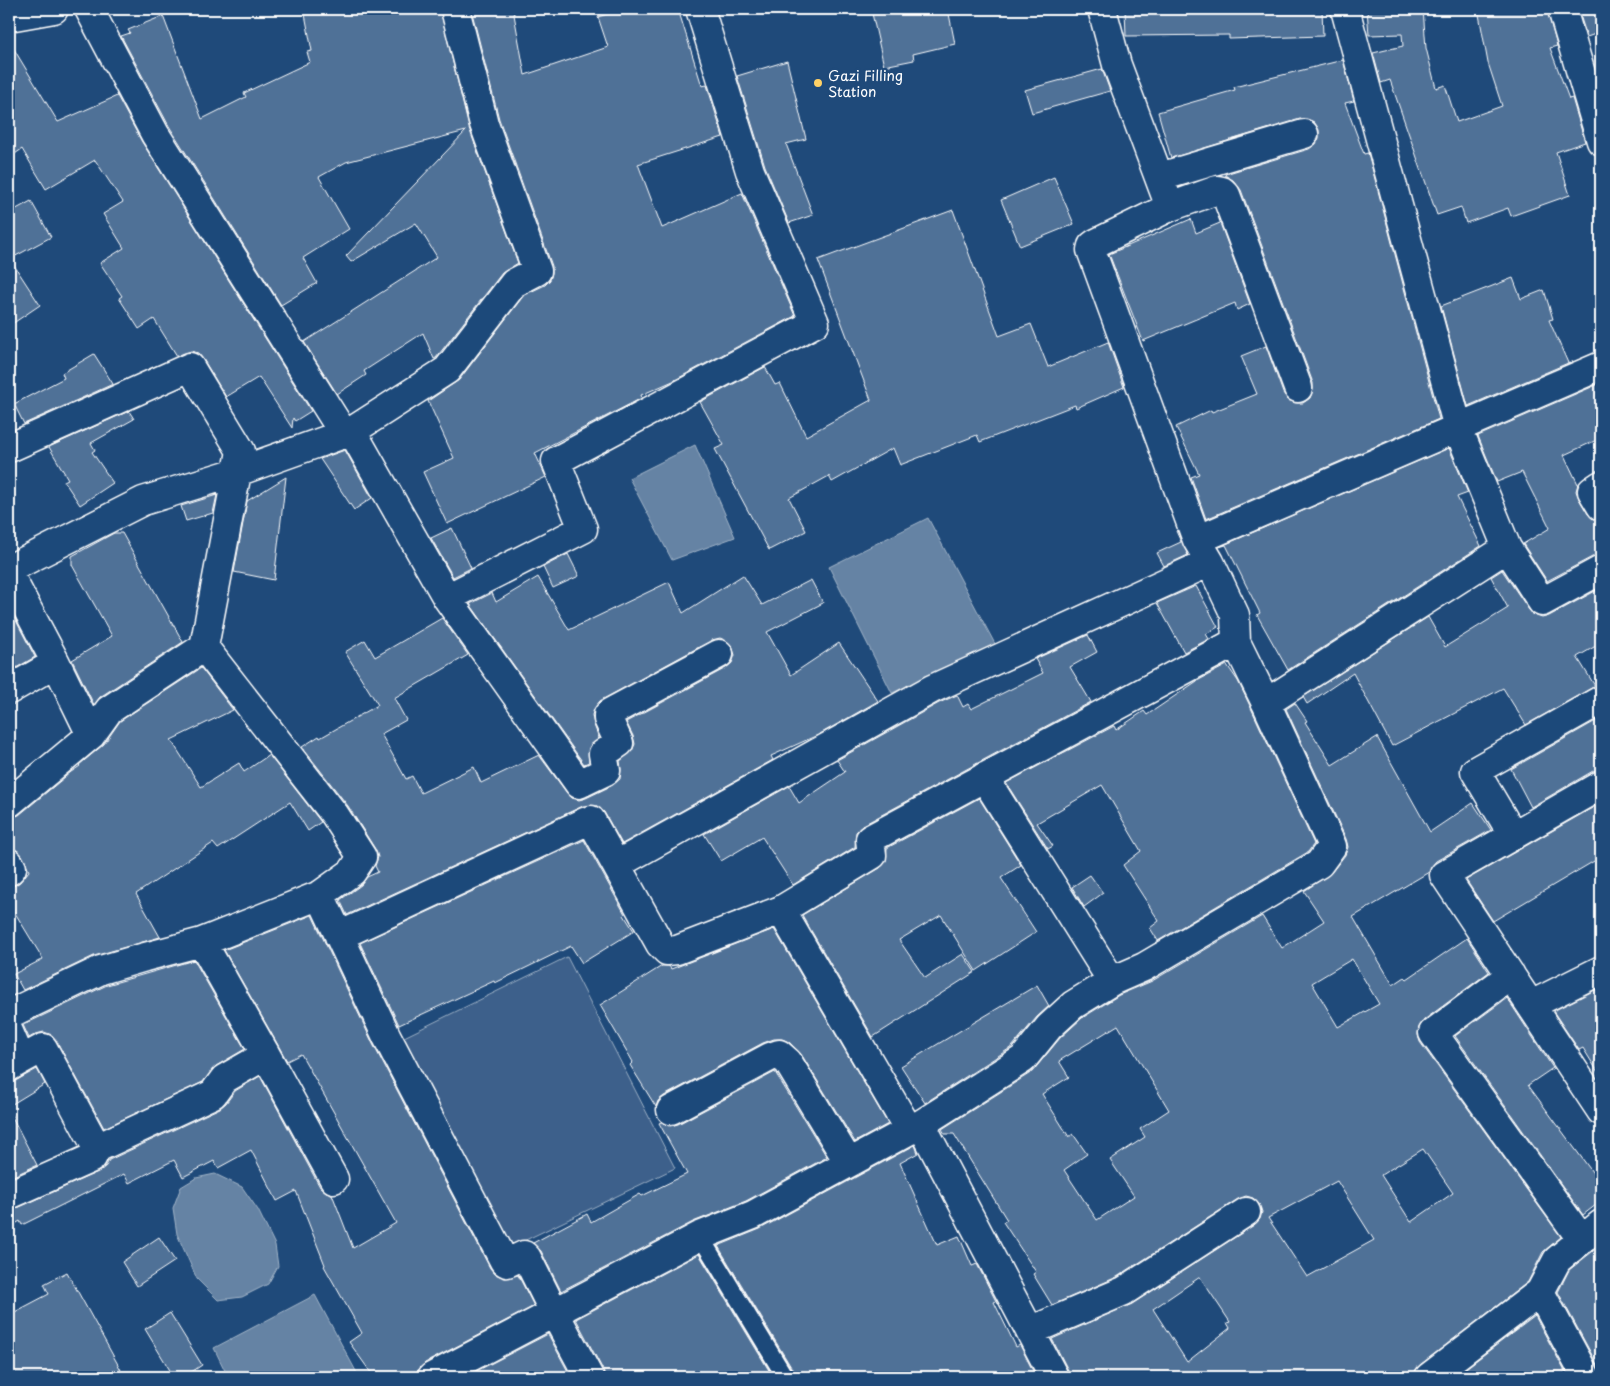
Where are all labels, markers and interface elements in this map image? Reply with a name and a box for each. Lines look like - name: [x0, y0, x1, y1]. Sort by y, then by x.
- place label: Gazi Filling Station: [828, 65, 903, 102]
- marker: Gazi Filling Station: [812, 77, 824, 89]

